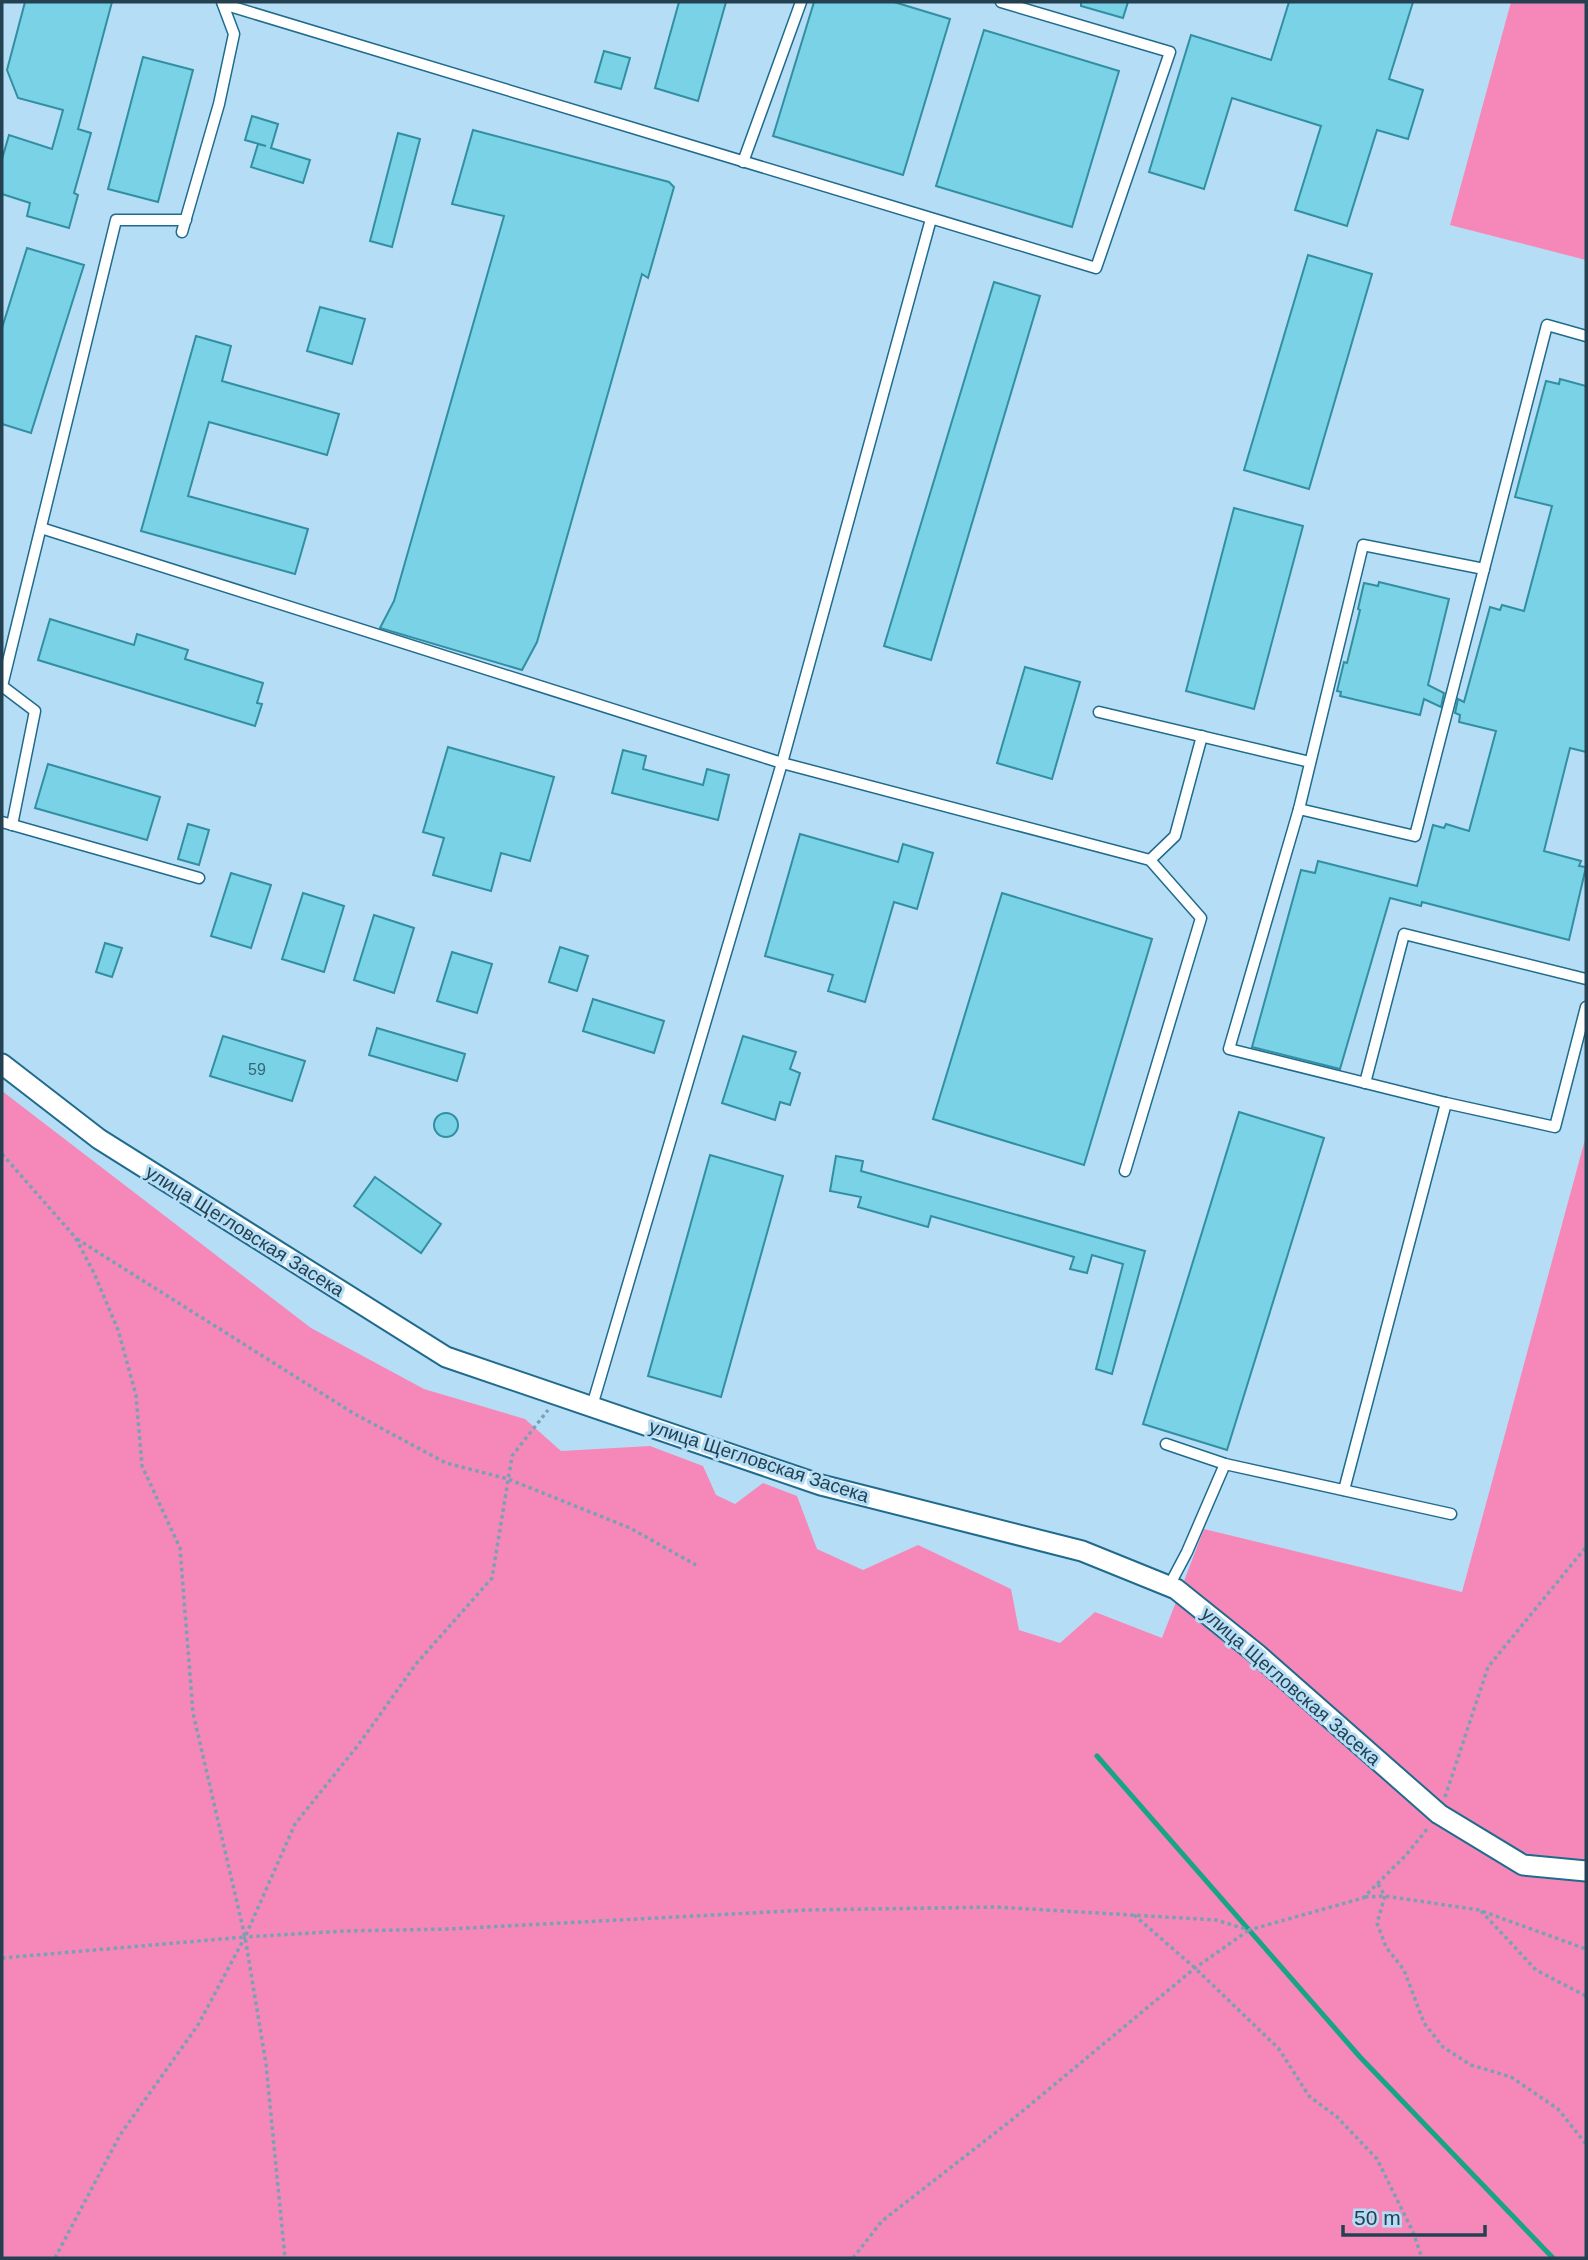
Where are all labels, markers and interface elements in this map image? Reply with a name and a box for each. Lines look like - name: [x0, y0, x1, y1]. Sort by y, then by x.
- house number: 59: [248, 1061, 266, 1078]
- street label: улица Щегловская Засека: [142, 1161, 348, 1301]
- street label: улица Щегловская Засека: [646, 1415, 872, 1507]
- street label: улица Щегловская Засека: [1197, 1603, 1385, 1770]
- scale bar: [1343, 2194, 1485, 2238]
- text: 50 m: [1354, 2206, 1401, 2229]

